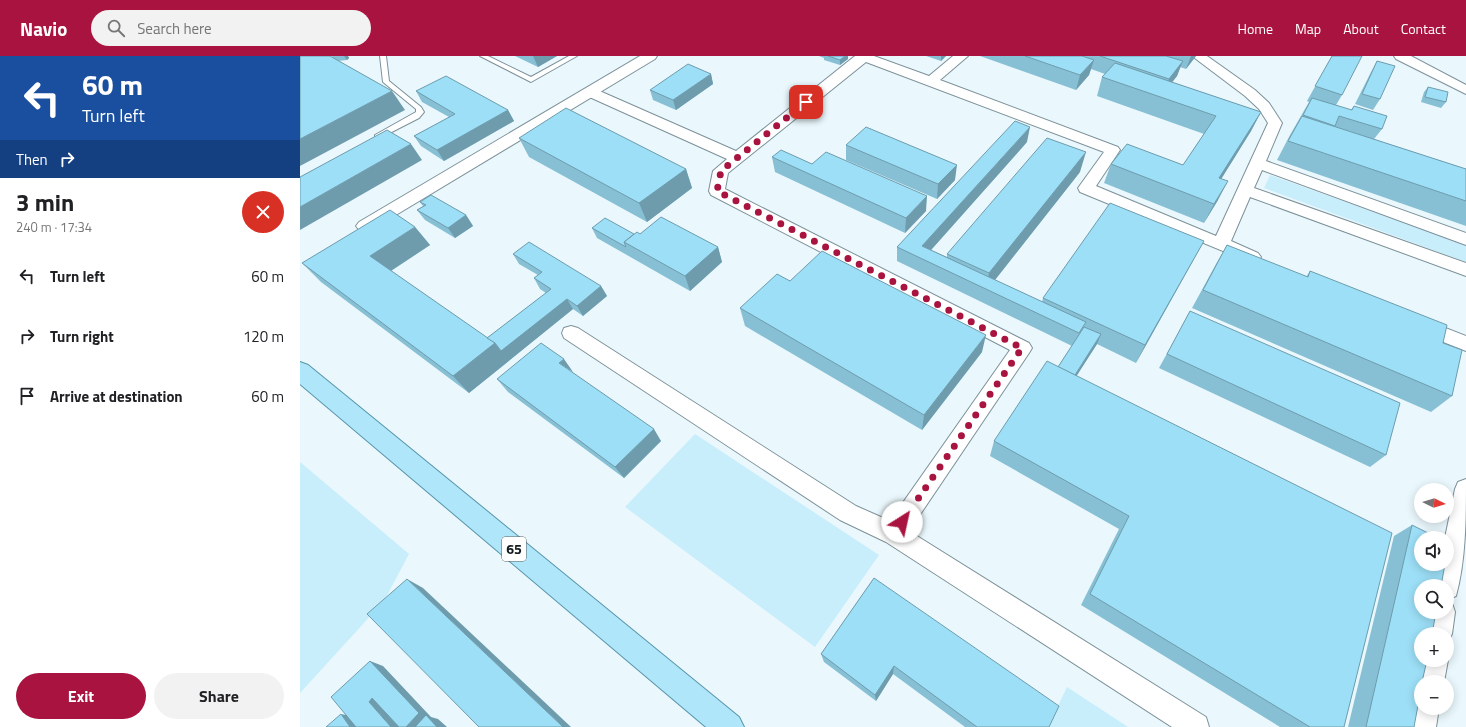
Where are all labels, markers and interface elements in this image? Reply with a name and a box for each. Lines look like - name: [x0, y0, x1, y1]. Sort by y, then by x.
- search box: [91, 10, 371, 46]
- text: Navio: [20, 14, 67, 43]
- icon: search: [105, 17, 127, 39]
- text: Search here: [137, 17, 212, 40]
- text: Home: [1238, 18, 1273, 39]
- text: Map: [1295, 18, 1321, 39]
- text: About: [1343, 18, 1379, 39]
- text: Contact: [1401, 18, 1446, 39]
- text: 60 m: [82, 63, 143, 106]
- icon: left: [16, 72, 68, 124]
- pin: [789, 85, 823, 119]
- icon: arrive: [795, 91, 817, 113]
- text: Turn left: [82, 102, 145, 129]
- text: Then: [16, 148, 48, 171]
- icon: right: [56, 148, 78, 170]
- text: 3 min: [16, 184, 74, 220]
- button: close: [242, 191, 284, 233]
- text: 240 m · 17:34: [16, 217, 92, 237]
- icon: left: [16, 265, 38, 287]
- text: Turn left: [50, 265, 105, 288]
- text: 60 m: [251, 265, 284, 288]
- icon: right: [16, 325, 38, 347]
- text: Turn right: [50, 325, 114, 348]
- text: 120 m: [243, 325, 284, 348]
- icon: arrive: [16, 385, 38, 407]
- text: Arrive at destination: [50, 385, 183, 408]
- text: 60 m: [251, 385, 284, 408]
- north arrow: [1414, 483, 1454, 523]
- map controls: [1414, 483, 1454, 715]
- position arrow: [881, 501, 923, 543]
- button: sound: [1414, 531, 1454, 571]
- road number: 65: [502, 537, 526, 561]
- button: search: [1414, 579, 1454, 619]
- button: +: [1414, 627, 1454, 667]
- button: Exit: [16, 673, 146, 719]
- button: Share: [154, 673, 284, 719]
- button: −: [1414, 675, 1454, 715]

